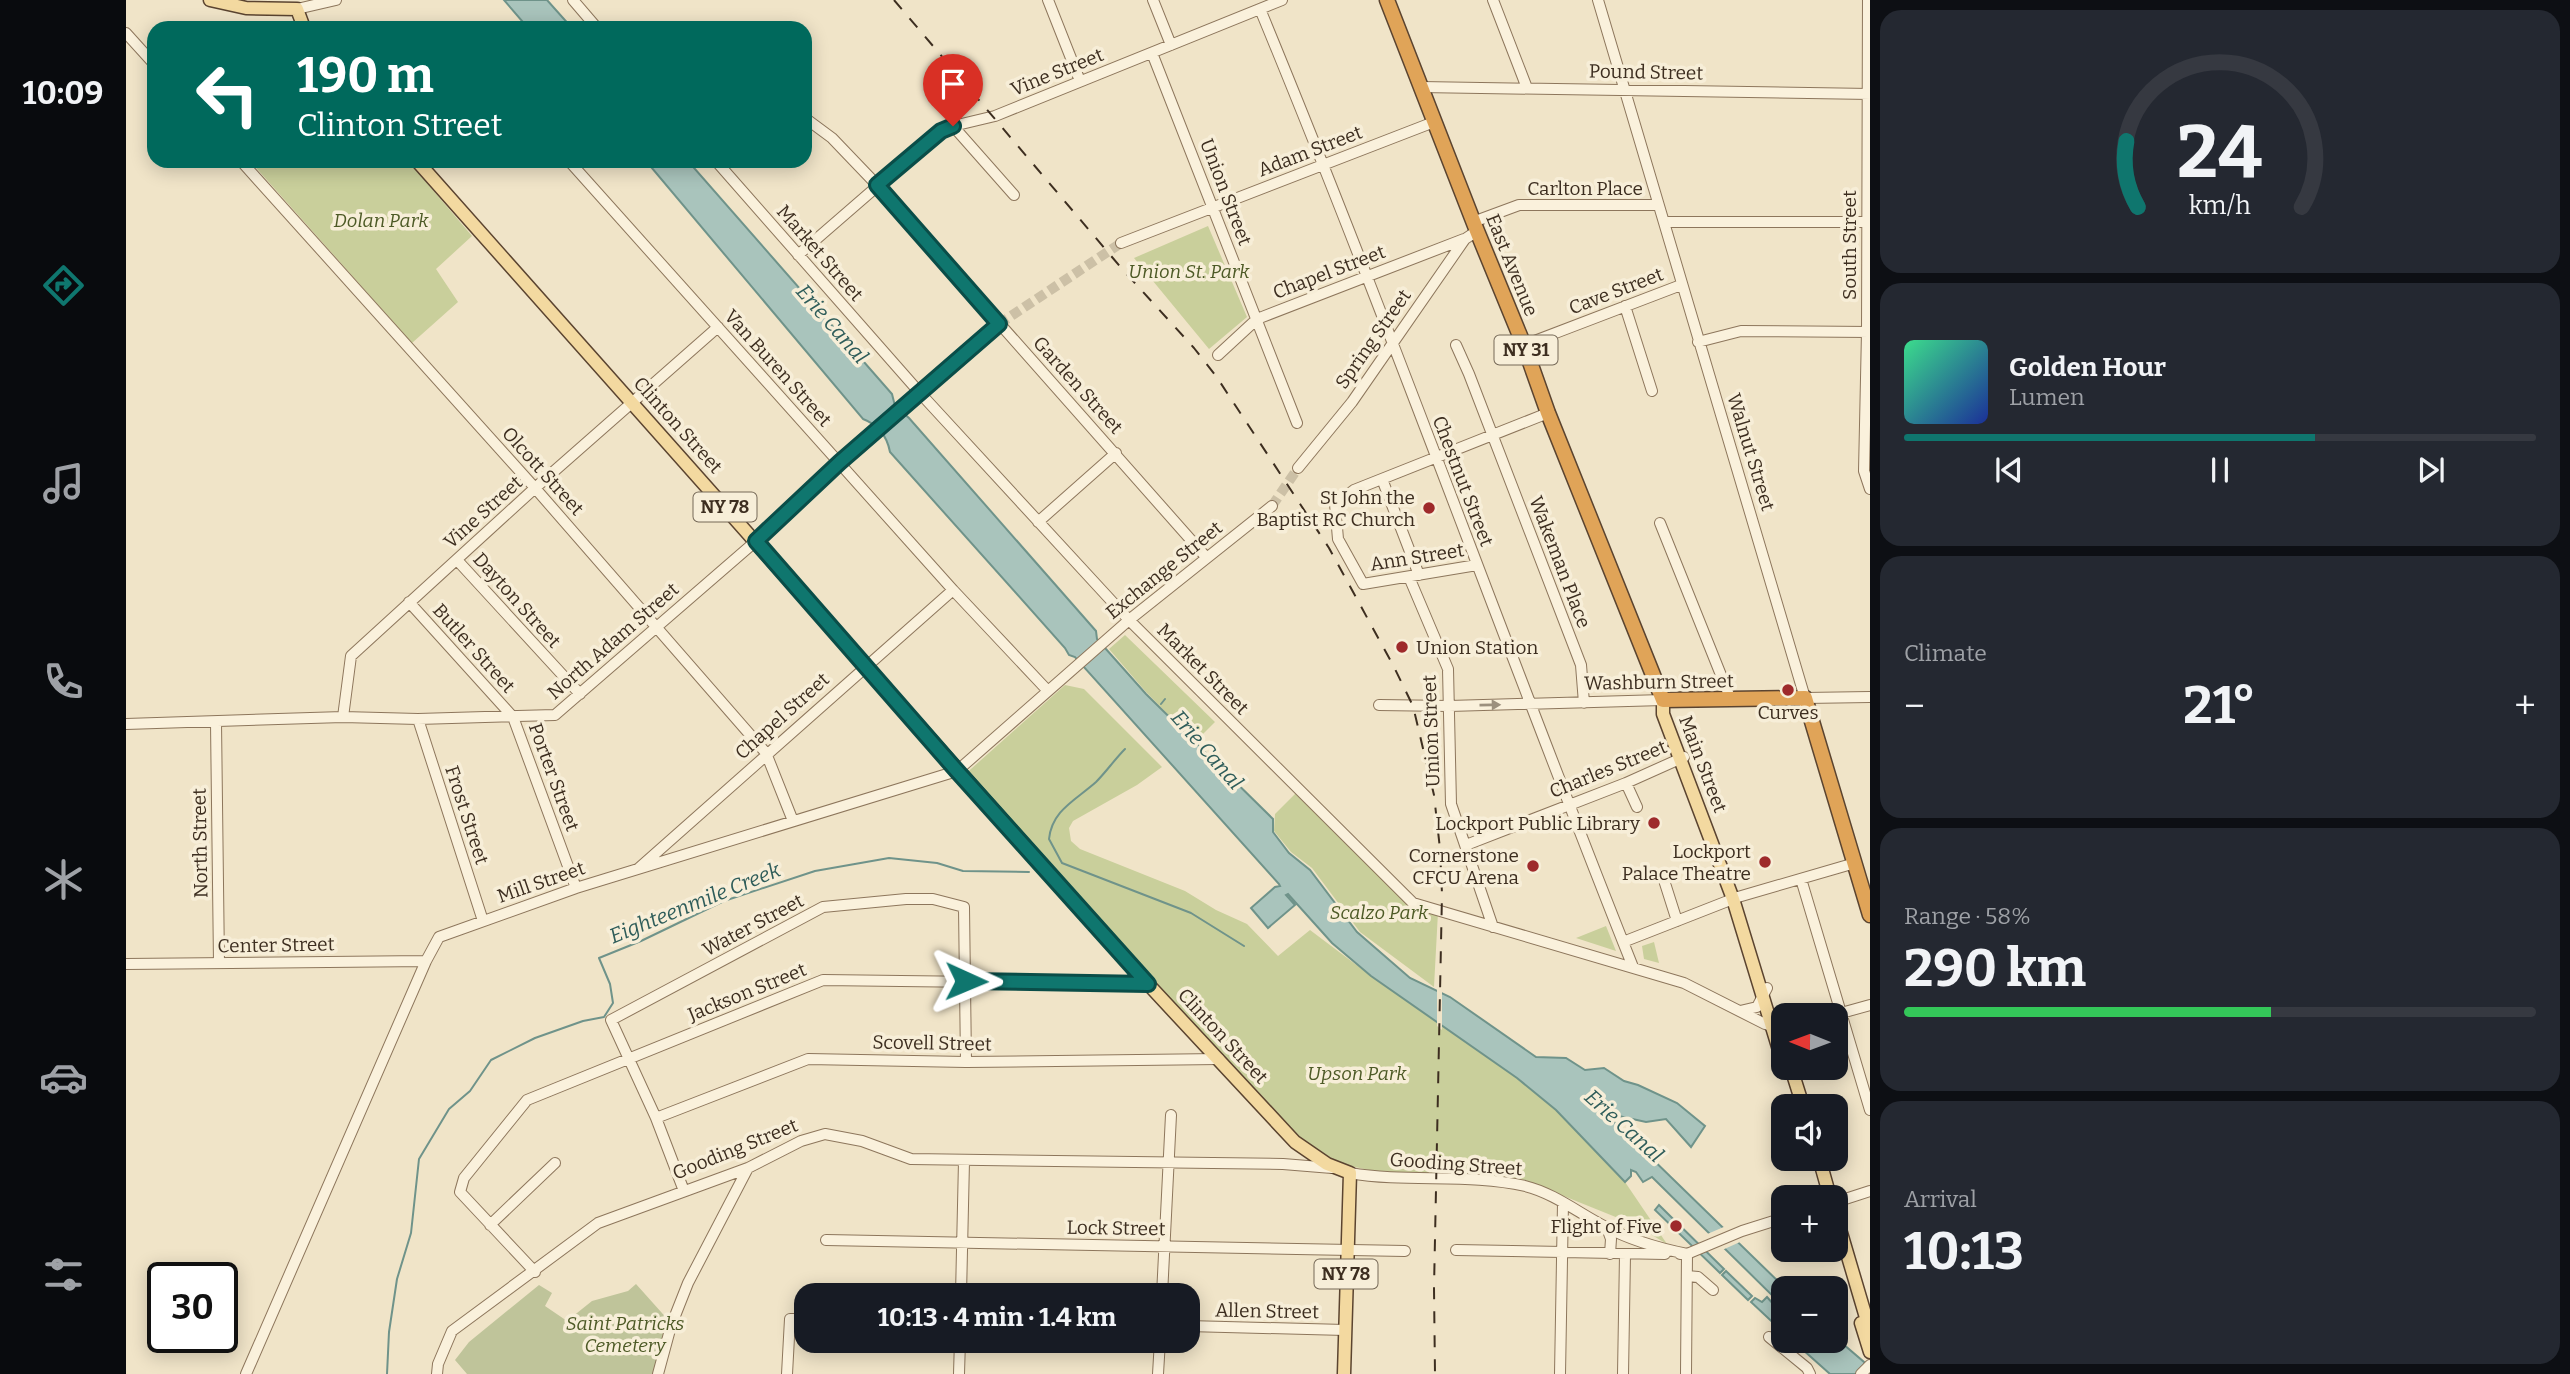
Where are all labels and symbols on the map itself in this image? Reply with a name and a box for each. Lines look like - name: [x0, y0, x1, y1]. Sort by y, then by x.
- street label: Vine Street: [1007, 43, 1107, 101]
- pin: [923, 54, 983, 126]
- street label: Pound Street: [1589, 60, 1704, 84]
- street label: Adam Street: [1254, 120, 1366, 181]
- street label: Union Street: [1195, 135, 1257, 249]
- street label: Carlton Place: [1527, 177, 1643, 200]
- street label: South Street: [1838, 190, 1861, 300]
- street label: Market Street: [772, 200, 868, 306]
- park label: Dolan Park: [333, 209, 429, 232]
- street label: East Avenue: [1481, 210, 1543, 320]
- street label: Chapel Street: [1270, 240, 1389, 304]
- park label: Union St. Park: [1128, 260, 1250, 283]
- street label: Cave Street: [1566, 262, 1667, 320]
- water label: Erie Canal: [790, 279, 874, 369]
- street label: Spring Street: [1330, 285, 1416, 393]
- street label: Van Buren Street: [719, 305, 837, 431]
- street label: Garden Street: [1028, 332, 1128, 439]
- road number: NY 31: [1494, 336, 1558, 364]
- street label: Clinton Street: [629, 372, 727, 478]
- street label: Walnut Street: [1722, 390, 1780, 514]
- street label: Chestnut Street: [1428, 412, 1499, 550]
- street label: Olcott Street: [497, 422, 589, 520]
- street label: Vine Street: [439, 471, 527, 553]
- place label: St John the Baptist RC Church: [1256, 486, 1415, 531]
- road number: NY 78: [694, 492, 756, 522]
- street label: Wakeman Place: [1524, 493, 1596, 631]
- marker: St John the Baptist RC Church: [1421, 500, 1437, 516]
- street label: Exchange Street: [1101, 516, 1227, 624]
- street label: Ann Street: [1368, 538, 1466, 576]
- street label: Dayton Street: [468, 548, 566, 652]
- street label: North Adam Street: [543, 578, 683, 704]
- street label: Butler Street: [428, 599, 520, 697]
- street label: Market Street: [1152, 618, 1254, 720]
- place label: Union Station: [1416, 636, 1538, 659]
- marker: Union Station: [1394, 639, 1410, 655]
- street label: Chapel Street: [730, 668, 834, 764]
- street label: Washburn Street: [1584, 669, 1734, 695]
- street label: Union Street: [1418, 674, 1444, 788]
- marker: Curves: [1780, 682, 1796, 698]
- one-way arrow: [1480, 700, 1502, 711]
- place label: Curves: [1757, 701, 1819, 724]
- water label: Erie Canal: [1165, 705, 1249, 795]
- street label: Main Street: [1674, 712, 1732, 816]
- street label: Porter Street: [524, 720, 584, 834]
- street label: Charles Street: [1546, 735, 1670, 803]
- street label: Frost Street: [440, 763, 494, 867]
- street label: North Street: [188, 788, 212, 898]
- place label: Lockport Public Library: [1435, 812, 1641, 835]
- marker: Lockport Public Library: [1646, 815, 1662, 831]
- place label: Lockport Palace Theatre: [1622, 840, 1751, 885]
- place label: Cornerstone CFCU Arena: [1409, 844, 1520, 889]
- marker: Lockport Palace Theatre: [1757, 854, 1773, 870]
- street label: Mill Street: [494, 856, 588, 908]
- water label: Eighteenmile Creek: [606, 857, 785, 949]
- marker: Cornerstone CFCU Arena: [1525, 858, 1541, 874]
- street label: Water Street: [699, 889, 808, 961]
- park label: Scalzo Park: [1330, 901, 1429, 924]
- street label: Center Street: [217, 932, 335, 958]
- position arrow: [929, 944, 1003, 1018]
- street label: Jackson Street: [684, 958, 810, 1027]
- street label: Clinton Street: [1173, 984, 1273, 1089]
- north arrow: [1771, 1003, 1848, 1080]
- street label: Scovell Street: [872, 1030, 992, 1056]
- park label: Upson Park: [1307, 1062, 1407, 1085]
- water label: Erie Canal: [1579, 1084, 1669, 1168]
- street label: Gooding Street: [669, 1113, 801, 1185]
- street label: Gooding Street: [1389, 1148, 1523, 1180]
- place label: Flight of Five: [1551, 1215, 1662, 1238]
- street label: Lock Street: [1066, 1216, 1166, 1240]
- marker: Flight of Five: [1668, 1218, 1684, 1234]
- road number: NY 78: [1314, 1260, 1378, 1288]
- speed limit sign: 30: [147, 1262, 238, 1353]
- street label: Allen Street: [1215, 1299, 1319, 1323]
- park label: Saint Patricks Cemetery: [566, 1312, 684, 1357]

